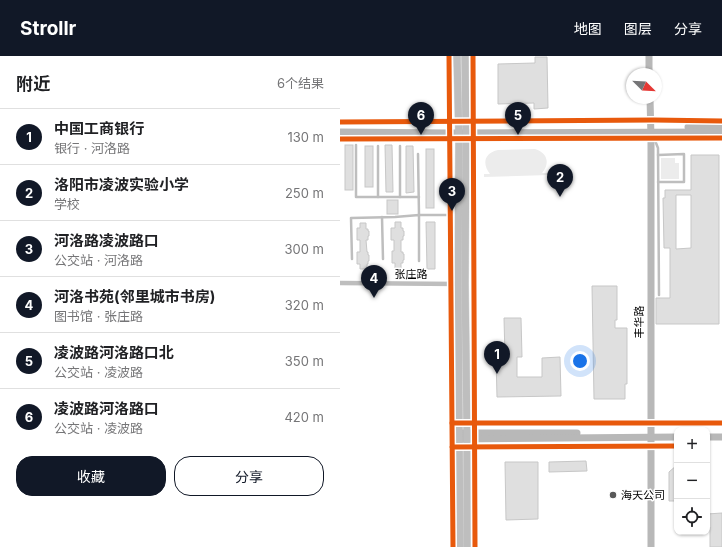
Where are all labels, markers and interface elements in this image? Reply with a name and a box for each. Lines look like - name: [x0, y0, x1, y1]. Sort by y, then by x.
- text: Strollr: [20, 17, 76, 40]
- text: 地图: [574, 20, 602, 37]
- text: 图层: [624, 20, 652, 37]
- text: 分享: [674, 20, 702, 37]
- north arrow: [626, 68, 662, 104]
- text: 附近: [16, 74, 50, 94]
- text: 6个结果: [277, 75, 324, 91]
- pin: 6: [408, 102, 434, 135]
- pin: 5: [505, 102, 531, 135]
- text: 中国工商银行: [54, 119, 144, 138]
- text: 1: [26, 129, 32, 145]
- text: 130 m: [287, 129, 324, 145]
- text: 银行 · 河洛路: [54, 140, 130, 156]
- pin: 2: [547, 164, 573, 197]
- text: 洛阳市凌波实验小学: [54, 175, 189, 194]
- pin: 3: [439, 178, 465, 211]
- text: 2: [25, 185, 33, 201]
- text: 250 m: [285, 185, 324, 201]
- text: 学校: [54, 196, 80, 212]
- text: 河洛路凌波路口: [54, 231, 159, 250]
- text: 3: [25, 241, 33, 257]
- text: 300 m: [285, 241, 324, 257]
- text: 公交站 · 河洛路: [54, 252, 143, 268]
- pin: 4: [361, 265, 387, 298]
- street label: 张庄路: [395, 267, 428, 281]
- text: 河洛书苑(邻里城市书房): [54, 287, 215, 306]
- text: 4: [25, 297, 33, 313]
- text: 320 m: [285, 297, 324, 313]
- street label: 丰华路: [632, 306, 646, 339]
- text: 图书馆 · 张庄路: [54, 308, 143, 324]
- pin: 1: [484, 341, 510, 374]
- text: 凌波路河洛路口北: [54, 343, 174, 362]
- your location: [570, 351, 590, 371]
- text: 5: [25, 353, 33, 369]
- text: 350 m: [285, 353, 324, 369]
- text: 公交站 · 凌波路: [54, 364, 143, 380]
- text: 凌波路河洛路口: [54, 399, 159, 418]
- text: 6: [25, 409, 33, 425]
- text: 420 m: [284, 409, 324, 425]
- text: 公交站 · 凌波路: [54, 420, 143, 436]
- map controls: [674, 427, 710, 535]
- button: +: [674, 427, 710, 463]
- button: 收藏: [16, 456, 166, 496]
- button: 分享: [174, 456, 324, 496]
- button: −: [674, 463, 710, 499]
- place label: 海天公司: [621, 488, 665, 502]
- marker: 海天公司: [608, 490, 618, 500]
- button: locate: [674, 499, 710, 535]

